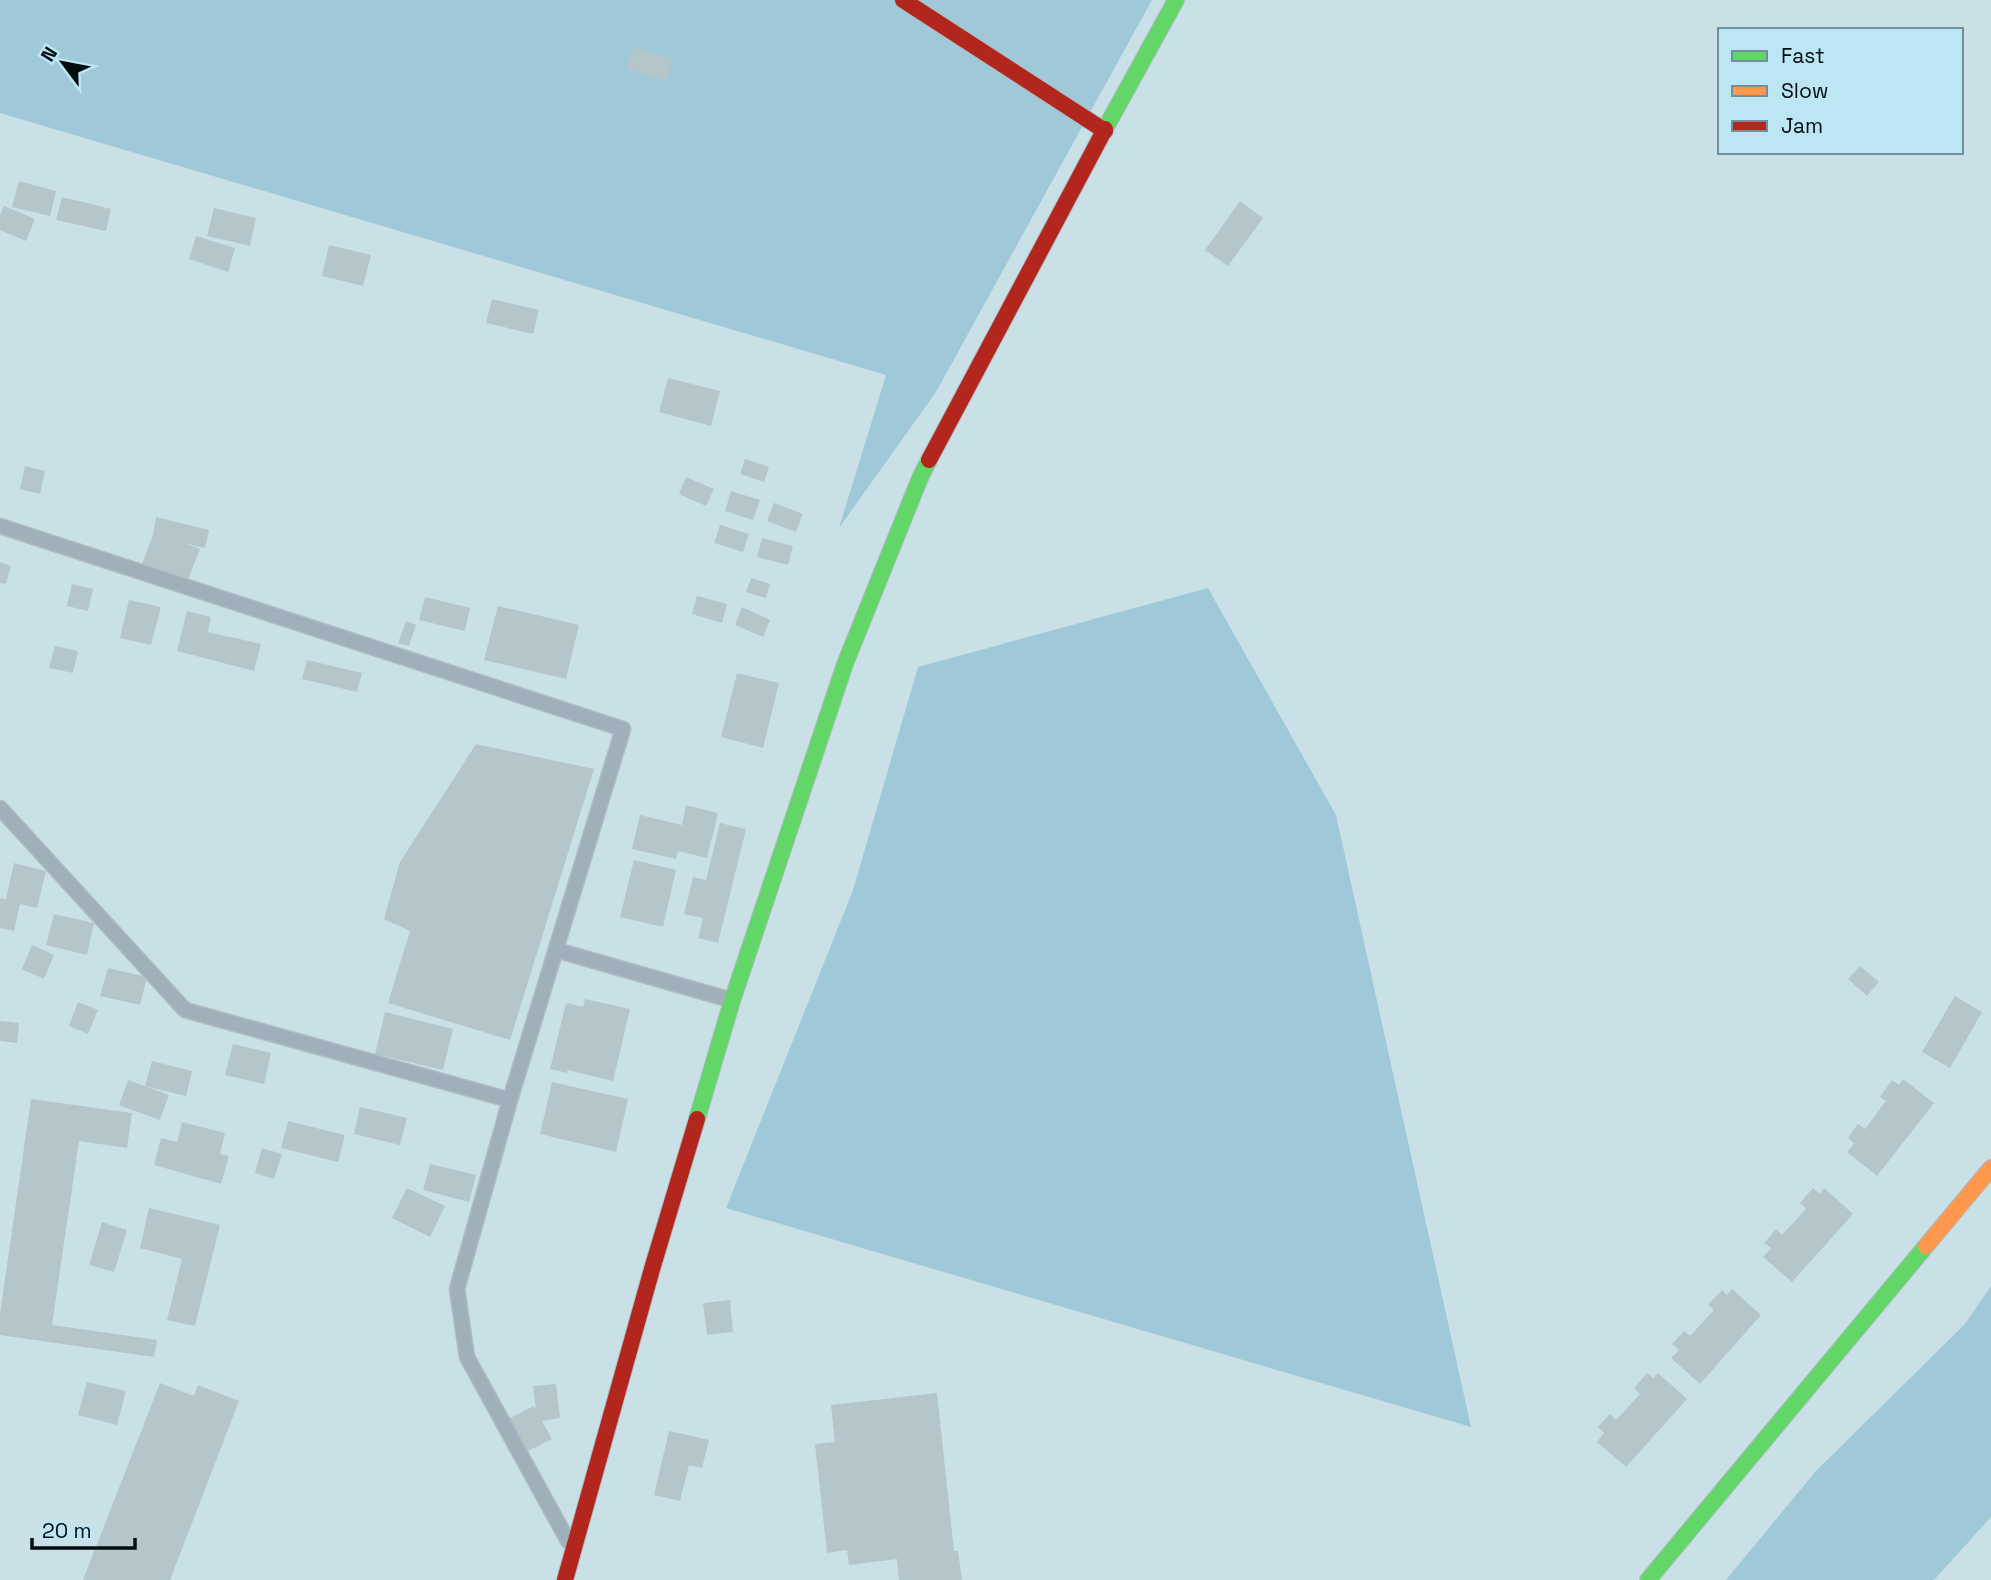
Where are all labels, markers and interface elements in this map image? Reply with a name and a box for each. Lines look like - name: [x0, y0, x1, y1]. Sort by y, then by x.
- north arrow: [28, 28, 98, 98]
- legend: [1718, 28, 1963, 154]
- text: N: [35, 42, 63, 66]
- text: Fast: [1781, 42, 1825, 69]
- text: Slow: [1781, 77, 1829, 104]
- text: Jam: [1781, 112, 1823, 139]
- scale bar: [32, 1506, 135, 1550]
- text: 20 m: [42, 1517, 92, 1544]

